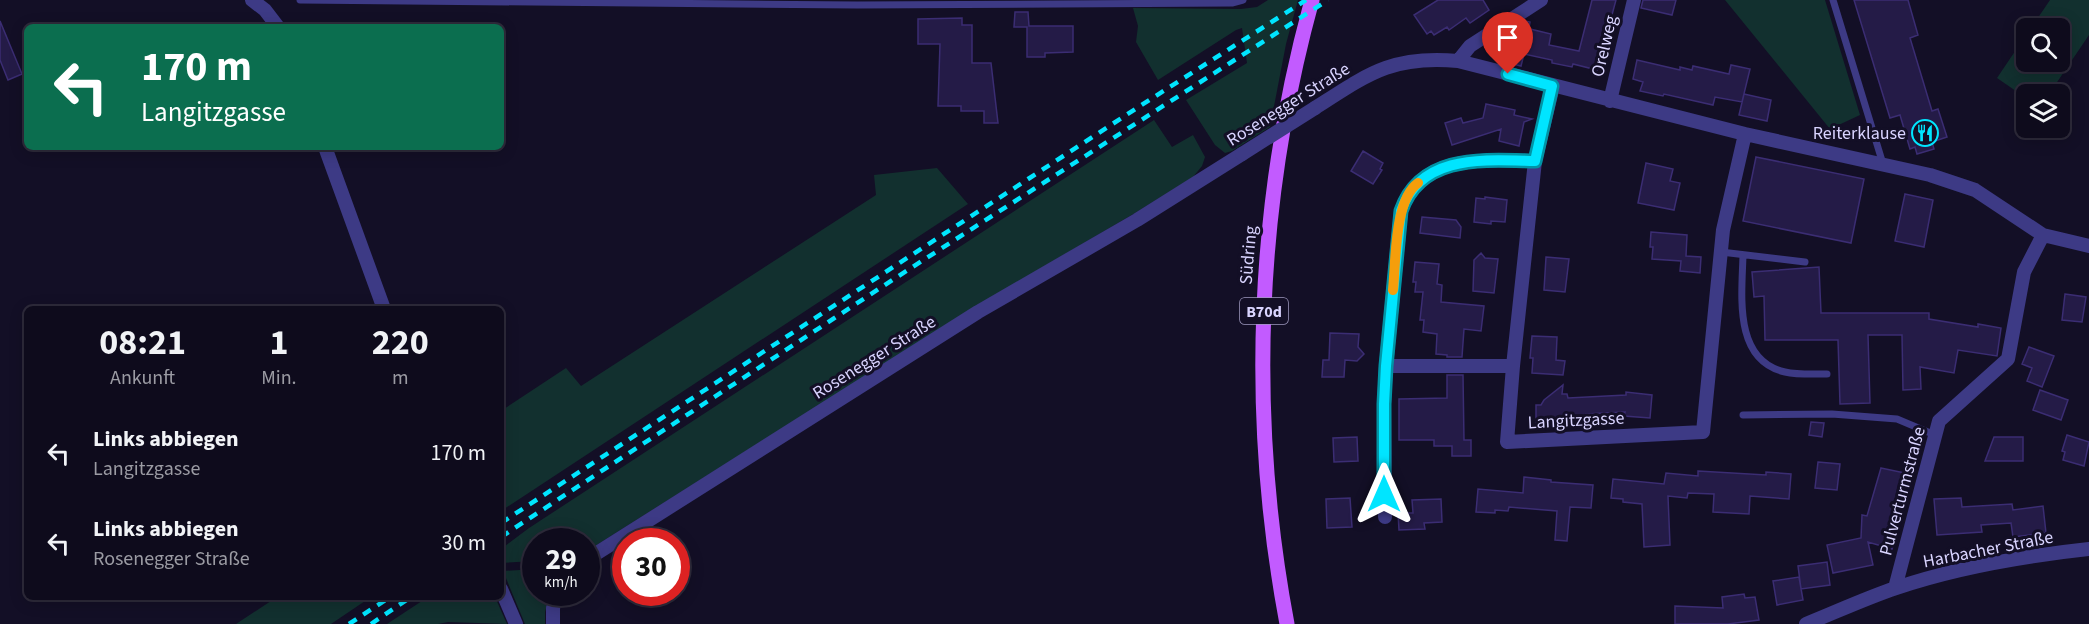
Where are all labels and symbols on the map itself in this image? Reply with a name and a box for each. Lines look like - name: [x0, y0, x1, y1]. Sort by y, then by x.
- pin: [1482, 12, 1533, 74]
- street label: Orelweg: [1585, 13, 1624, 79]
- street label: Rosenegger Straße: [1222, 56, 1355, 152]
- restaurant icon: Reiterklause: [1910, 118, 1940, 148]
- place label: Reiterklause: [1813, 121, 1906, 146]
- street label: Südring: [1233, 225, 1264, 286]
- road number: B70d: [1240, 298, 1288, 324]
- street label: Rosenegger Straße: [808, 309, 941, 405]
- street label: Langitzgasse: [1527, 405, 1625, 436]
- street label: Pulverturmstraße: [1873, 424, 1932, 558]
- position arrow: [1352, 462, 1416, 526]
- street label: Harbacher Straße: [1921, 525, 2055, 574]
- speed limit sign: 30: [612, 528, 690, 606]

